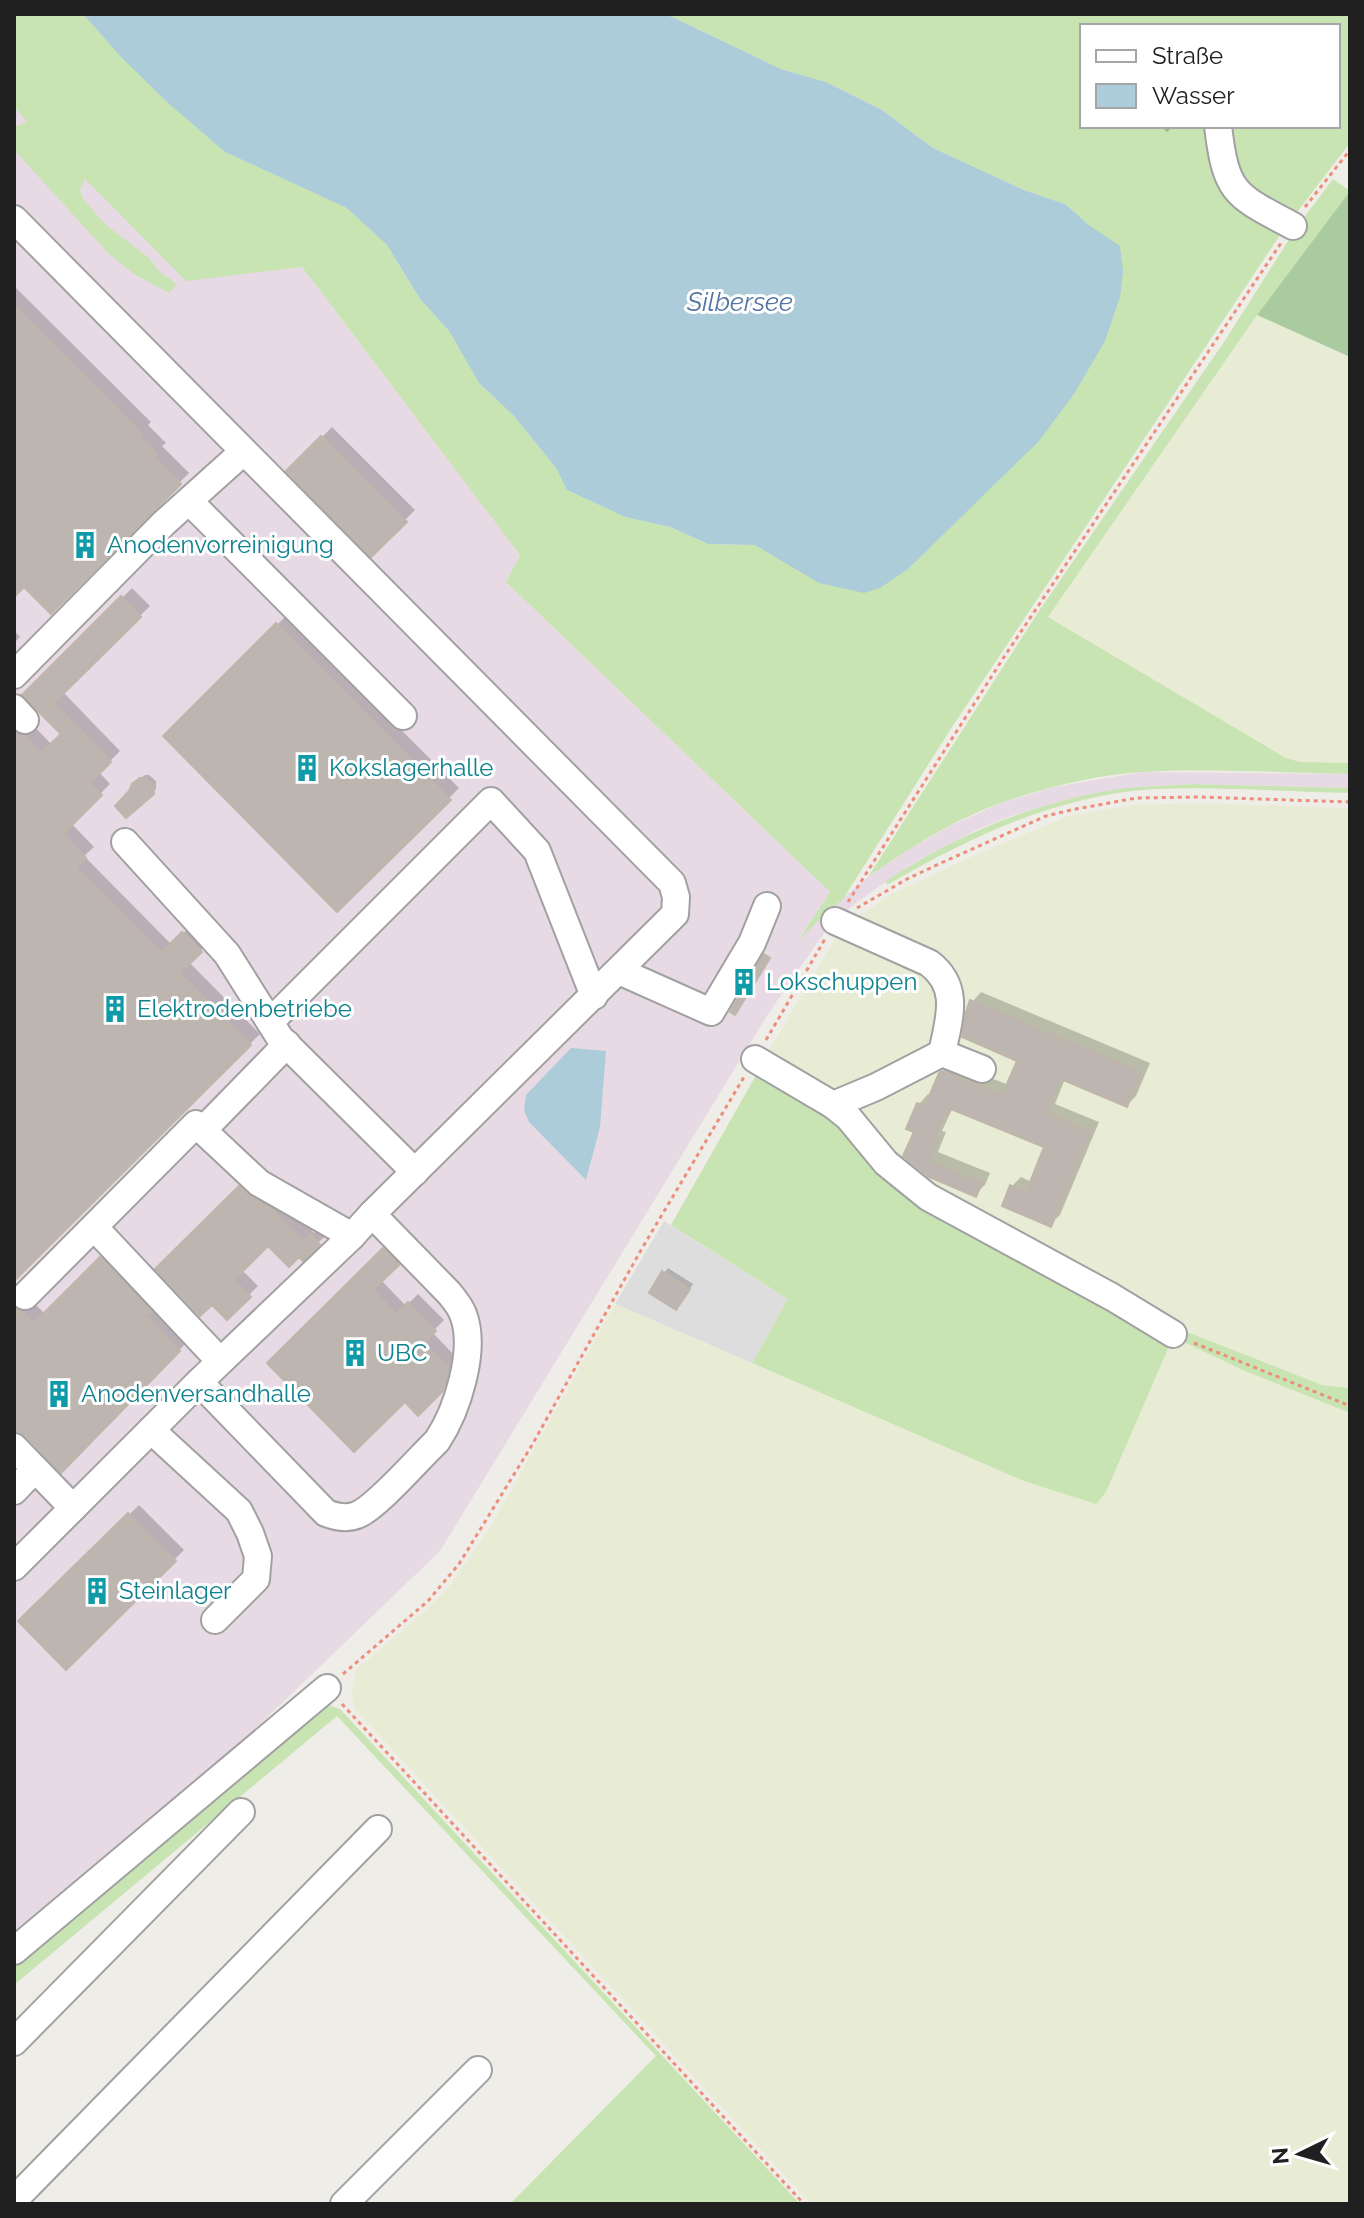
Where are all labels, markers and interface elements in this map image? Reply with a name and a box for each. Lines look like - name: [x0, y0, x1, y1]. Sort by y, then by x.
- legend: [1080, 24, 1340, 128]
- text: Straße: [1152, 41, 1223, 70]
- text: Wasser: [1152, 81, 1235, 110]
- water label: Silbersee: [686, 287, 793, 317]
- building icon: Anodenvorreinigung: [70, 530, 100, 560]
- place label: Anodenvorreinigung: [107, 530, 334, 559]
- building icon: Kokslagerhalle: [292, 753, 322, 783]
- place label: Kokslagerhalle: [329, 753, 493, 782]
- building icon: Lokschuppen: [729, 967, 759, 997]
- place label: Lokschuppen: [766, 967, 917, 996]
- building icon: Elektrodenbetriebe: [100, 994, 130, 1024]
- place label: Elektrodenbetriebe: [137, 994, 352, 1023]
- building icon: UBC: [340, 1338, 370, 1368]
- place label: UBC: [377, 1338, 428, 1367]
- building icon: Anodenversandhalle: [44, 1379, 74, 1409]
- place label: Anodenversandhalle: [81, 1379, 311, 1408]
- building icon: Steinlager: [82, 1576, 112, 1606]
- place label: Steinlager: [119, 1576, 232, 1605]
- north arrow: [1260, 2114, 1340, 2194]
- text: N: [1266, 2146, 1294, 2165]

